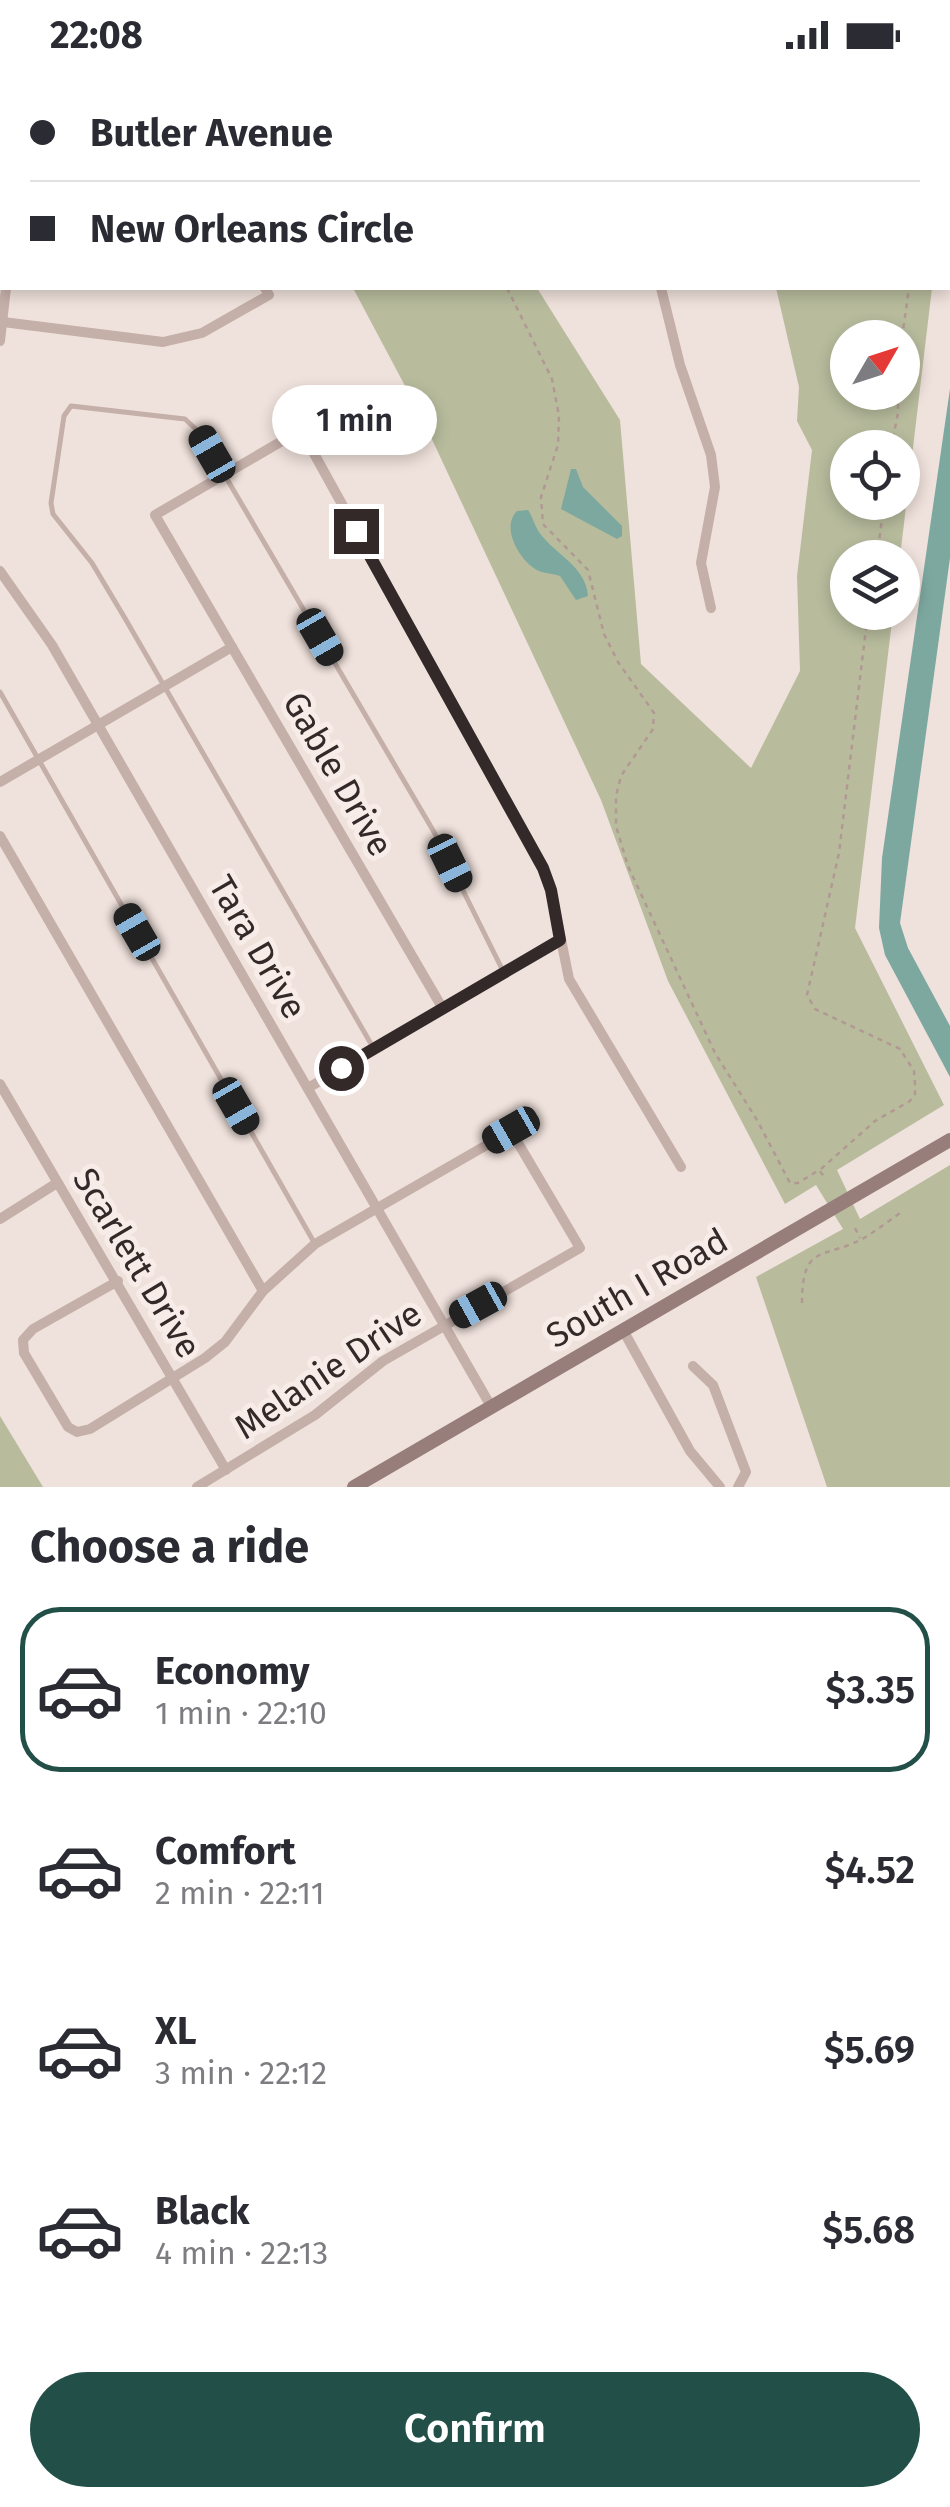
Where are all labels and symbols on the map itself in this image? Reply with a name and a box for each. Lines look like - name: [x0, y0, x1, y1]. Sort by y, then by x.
- north arrow: [830, 320, 920, 410]
- callout: 1 min: [274, 386, 438, 456]
- car: [184, 421, 240, 487]
- route end: [334, 509, 379, 554]
- car: [292, 604, 348, 670]
- street label: Gable Drive: [274, 685, 402, 863]
- car: [423, 829, 477, 897]
- street label: Tara Drive: [200, 868, 316, 1026]
- car: [109, 899, 165, 965]
- route start: [319, 1046, 364, 1091]
- car: [208, 1073, 264, 1139]
- car: [478, 1102, 544, 1158]
- street label: Scarlett Drive: [64, 1161, 210, 1365]
- street label: South I Road: [539, 1219, 735, 1357]
- car: [444, 1277, 512, 1333]
- street label: Melanie Drive: [227, 1292, 429, 1448]

